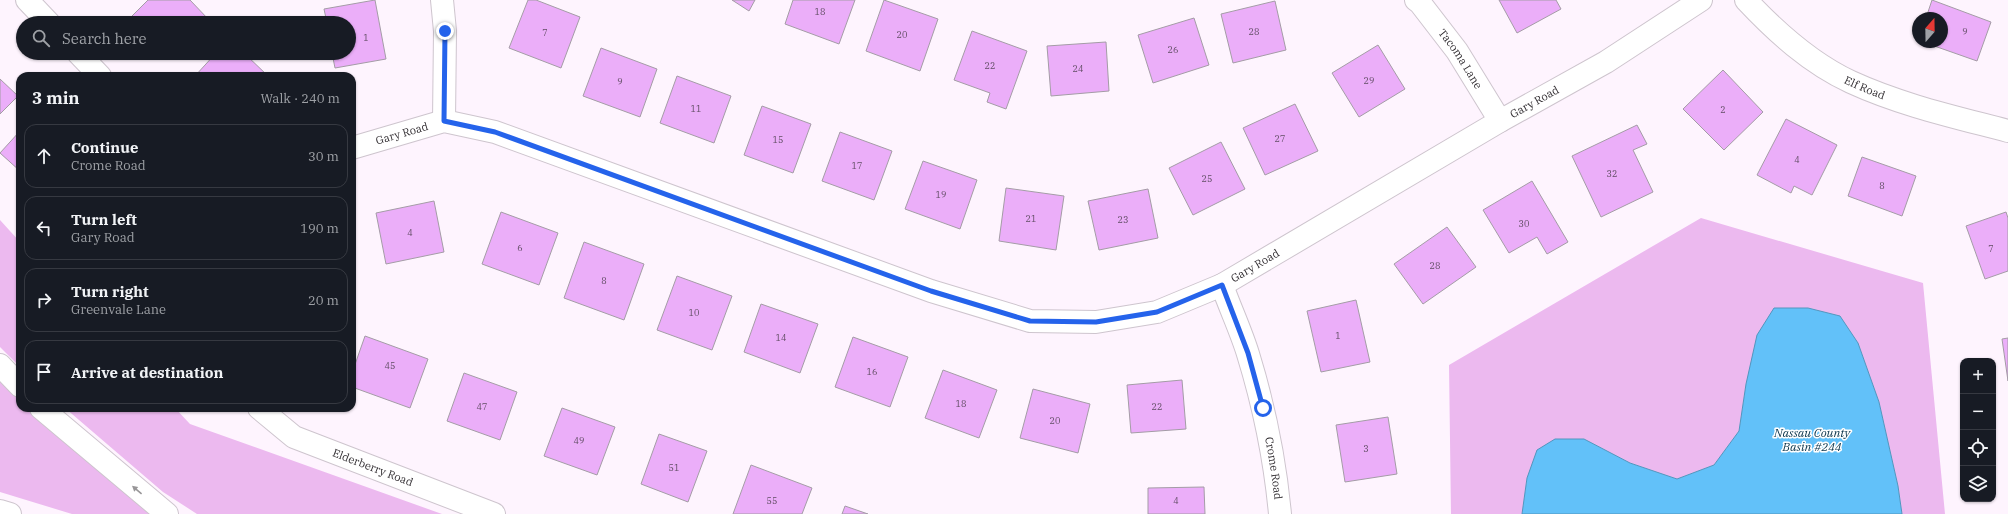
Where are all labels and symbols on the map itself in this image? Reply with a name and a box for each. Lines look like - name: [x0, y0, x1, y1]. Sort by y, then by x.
- house number: 18: [815, 6, 825, 17]
- north arrow: [1912, 12, 1948, 48]
- route end: [436, 22, 454, 40]
- house number: 28: [1249, 26, 1259, 37]
- street label: Tacoma Lane: [1435, 26, 1485, 91]
- house number: 9: [1962, 26, 1968, 37]
- house number: 7: [542, 27, 548, 38]
- house number: 20: [897, 29, 907, 40]
- house number: 1: [363, 32, 369, 43]
- house number: 26: [1168, 44, 1178, 55]
- house number: 22: [985, 60, 995, 71]
- house number: 24: [1073, 63, 1083, 74]
- street label: Elf Road: [1842, 73, 1887, 102]
- house number: 29: [1364, 75, 1374, 86]
- house number: 9: [617, 76, 623, 87]
- street label: Gary Road: [1507, 82, 1562, 121]
- house number: 11: [691, 103, 701, 114]
- house number: 2: [1720, 104, 1726, 115]
- street label: Gary Road: [374, 119, 430, 148]
- house number: 27: [1275, 133, 1285, 144]
- house number: 15: [773, 134, 783, 145]
- house number: 4: [1794, 154, 1800, 165]
- house number: 17: [852, 160, 862, 171]
- house number: 32: [1607, 168, 1617, 179]
- house number: 25: [1202, 173, 1212, 184]
- house number: 8: [1879, 180, 1885, 191]
- house number: 19: [936, 189, 946, 200]
- house number: 21: [1026, 213, 1036, 224]
- house number: 23: [1118, 214, 1128, 225]
- house number: 30: [1519, 218, 1529, 229]
- house number: 4: [407, 227, 413, 238]
- house number: 6: [517, 242, 523, 253]
- house number: 7: [1988, 243, 1994, 254]
- street label: Gary Road: [1228, 246, 1282, 285]
- house number: 28: [1430, 260, 1440, 271]
- house number: 8: [601, 275, 607, 286]
- house number: 10: [689, 307, 699, 318]
- house number: 1: [1335, 330, 1341, 341]
- house number: 14: [776, 332, 786, 343]
- house number: 45: [385, 360, 395, 371]
- house number: 16: [867, 366, 877, 377]
- house number: 18: [956, 398, 966, 409]
- route start: [1254, 399, 1272, 417]
- house number: 47: [477, 401, 487, 412]
- house number: 22: [1152, 401, 1162, 412]
- house number: 20: [1050, 415, 1060, 426]
- water label: Nassau County Basin #244: [1773, 425, 1851, 454]
- house number: 49: [574, 435, 584, 446]
- street label: Crome Road: [1262, 436, 1286, 501]
- house number: 3: [1363, 443, 1369, 454]
- street label: Elderberry Road: [331, 446, 415, 489]
- house number: 51: [669, 462, 679, 473]
- one-way arrow: [132, 485, 142, 494]
- house number: 55: [767, 495, 777, 506]
- house number: 4: [1173, 495, 1179, 506]

